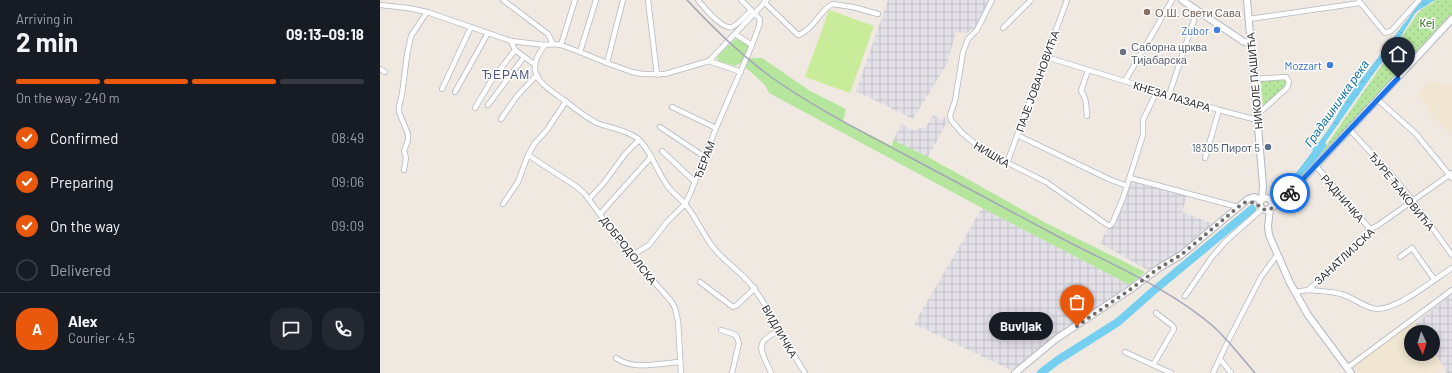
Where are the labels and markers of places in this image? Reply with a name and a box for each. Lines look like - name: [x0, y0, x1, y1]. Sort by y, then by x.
- place label: О.Ш. Свети Сава: [1155, 6, 1242, 19]
- marker: О.Ш. Свети Сава: [1142, 7, 1152, 17]
- place label: Zubor: [1181, 24, 1209, 37]
- marker: Zubor: [1212, 25, 1222, 35]
- pin: [1381, 37, 1415, 78]
- place label: Саборна црква Тијабарска: [1131, 40, 1208, 66]
- marker: Саборна црква Тијабарска: [1118, 47, 1128, 57]
- place label: Mozzart: [1285, 59, 1322, 72]
- marker: Mozzart: [1325, 60, 1335, 70]
- place label: 18305 Пирот 5: [1192, 141, 1260, 154]
- marker: 18305 Пирот 5: [1263, 142, 1273, 152]
- pin: [1060, 285, 1094, 326]
- callout: Buvljak: [989, 312, 1053, 340]

